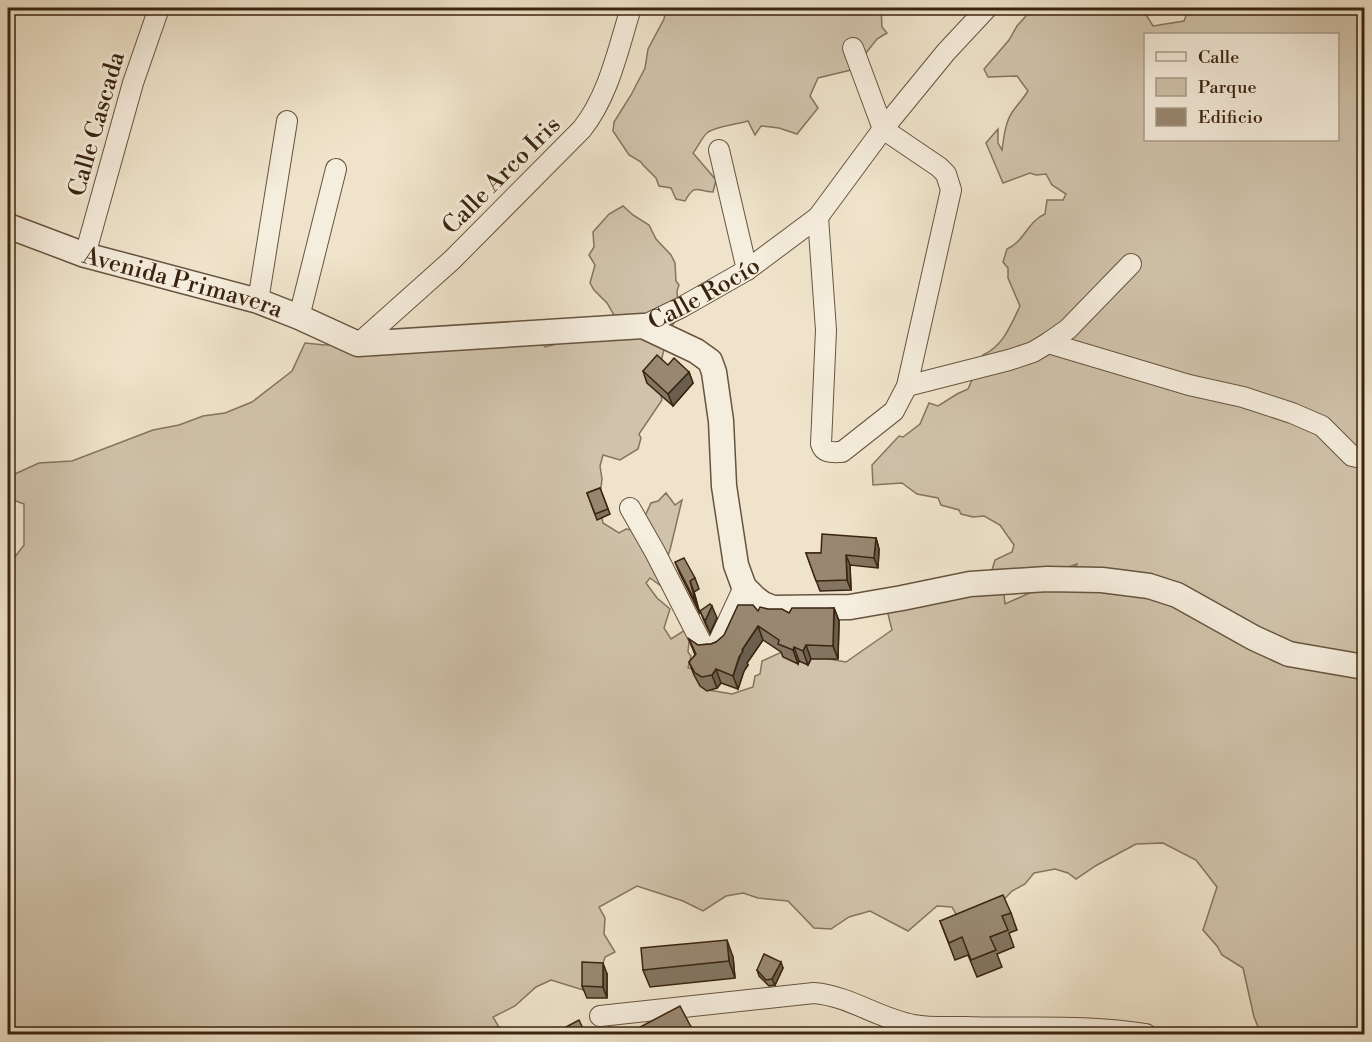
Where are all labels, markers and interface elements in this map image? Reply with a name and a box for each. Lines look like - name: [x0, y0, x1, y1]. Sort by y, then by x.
- legend: [1144, 33, 1339, 141]
- text: Calle: [1198, 46, 1239, 69]
- street label: Calle Cascada: [62, 48, 132, 200]
- text: Parque: [1198, 76, 1257, 99]
- text: Edificio: [1198, 106, 1263, 129]
- street label: Calle Arco Iris: [436, 110, 567, 241]
- street label: Avenida Primavera: [79, 241, 288, 326]
- street label: Calle Rocío: [643, 251, 767, 337]

